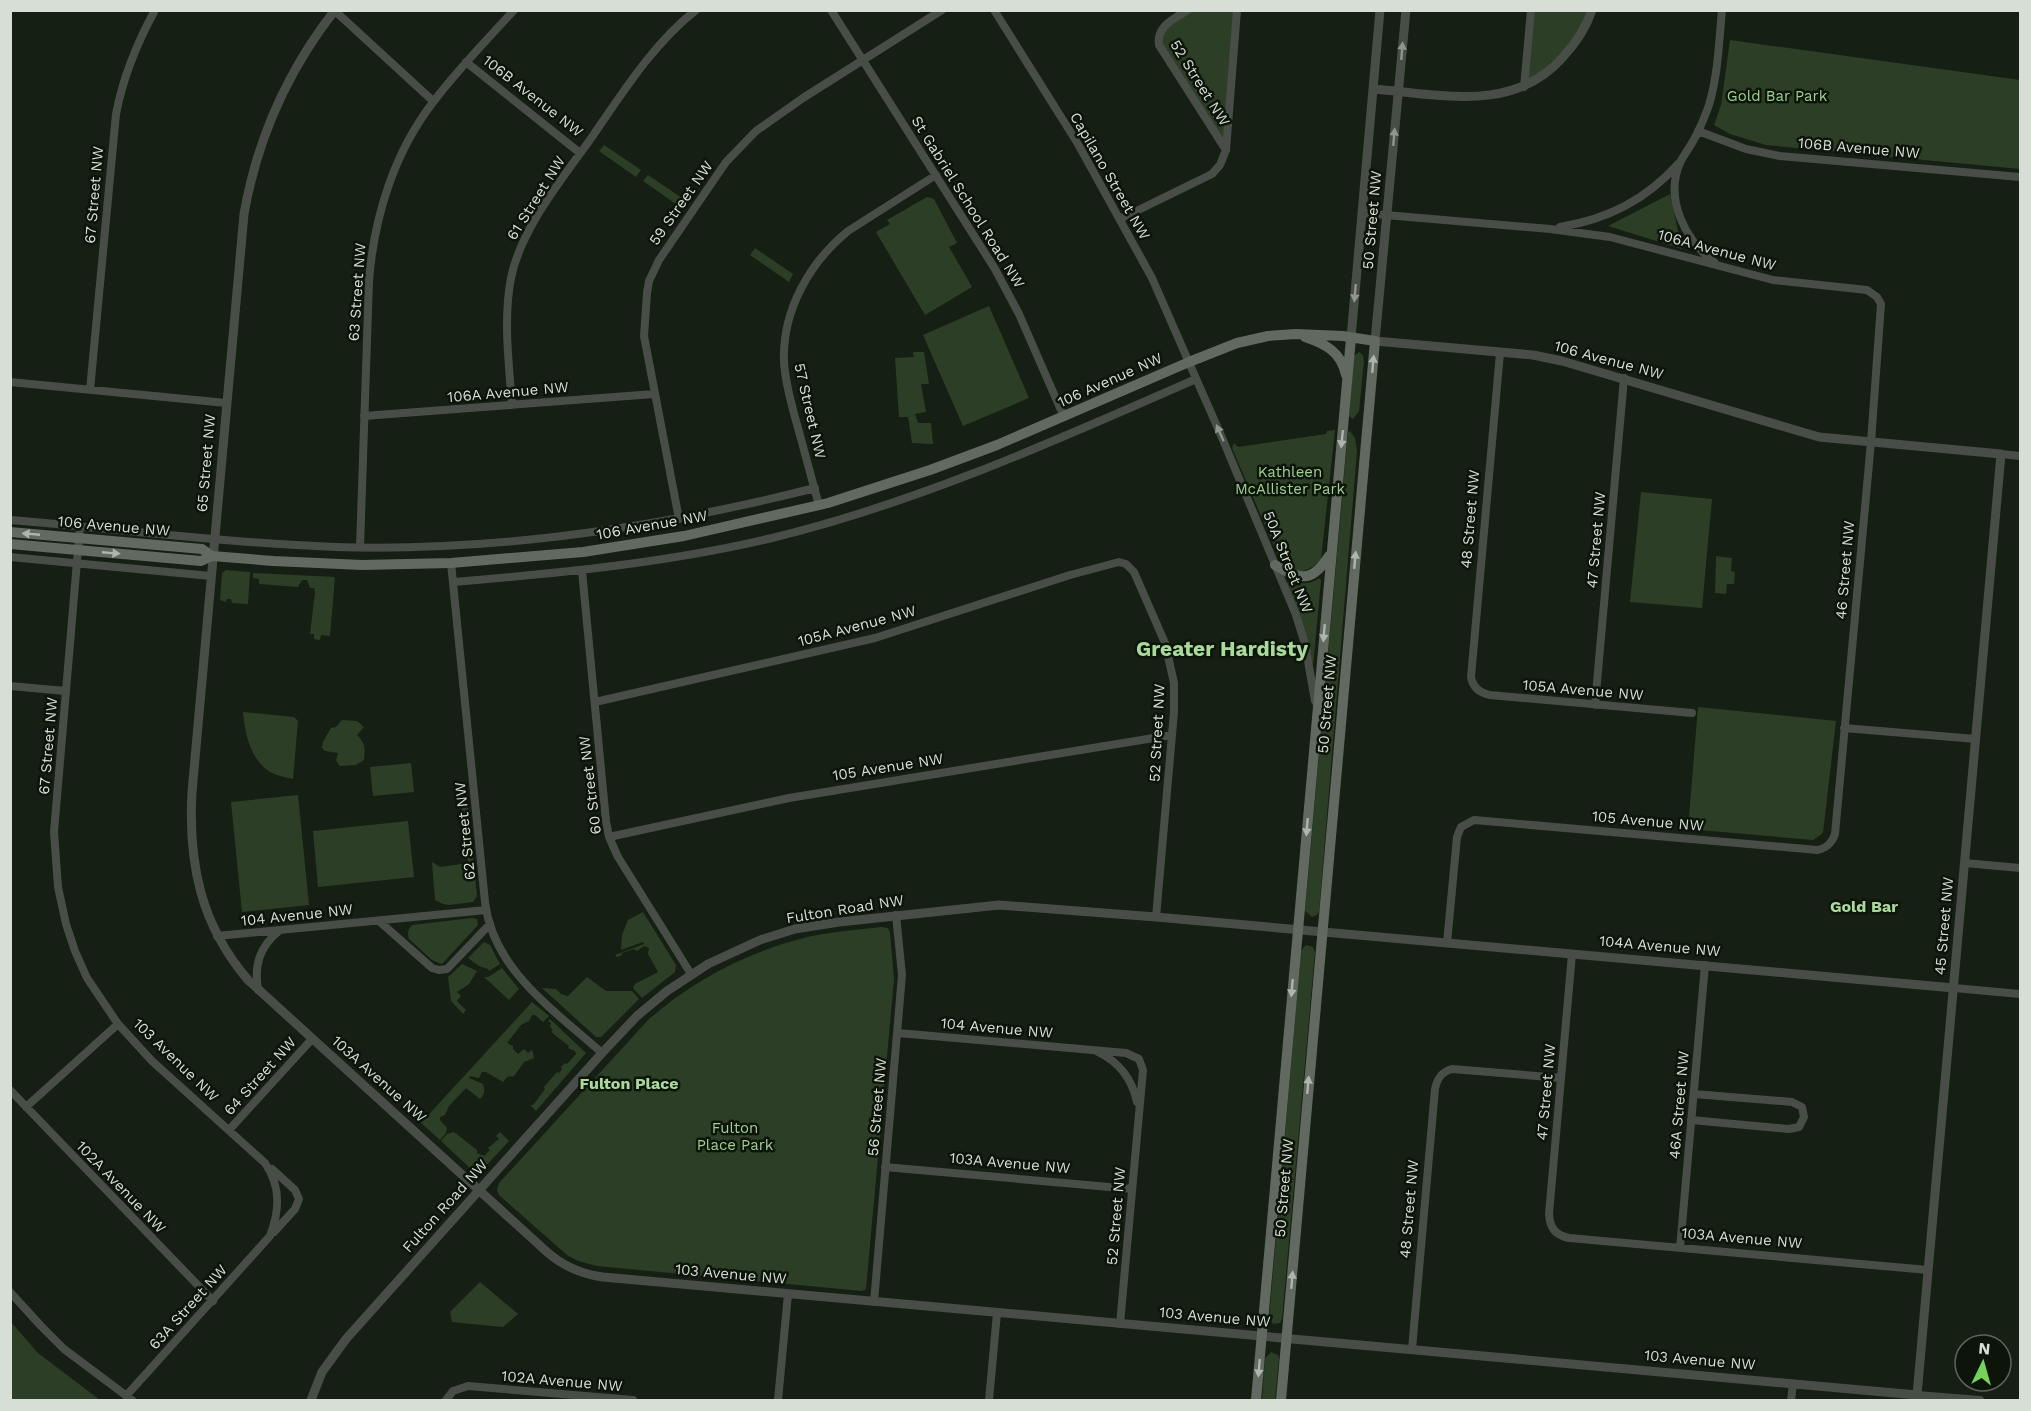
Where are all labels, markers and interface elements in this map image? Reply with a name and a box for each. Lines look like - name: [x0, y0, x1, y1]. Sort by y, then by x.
- street label: 52 Street NW: [1166, 37, 1234, 129]
- one-way arrow: [1397, 41, 1407, 60]
- street label: 106B Avenue NW: [479, 51, 587, 141]
- park label: Gold Bar Park: [1727, 87, 1828, 105]
- street label: Capilano Street NW: [1066, 109, 1154, 243]
- street label: St Gabriel School Road NW: [908, 113, 1028, 291]
- one-way arrow: [1390, 127, 1399, 146]
- street label: 106B Avenue NW: [1797, 134, 1921, 162]
- street label: 67 Street NW: [81, 146, 107, 244]
- street label: 61 Street NW: [503, 153, 569, 243]
- street label: 59 Street NW: [645, 157, 717, 249]
- street label: 50 Street NW: [1359, 170, 1385, 270]
- street label: 106A Avenue NW: [1656, 226, 1778, 274]
- street label: 63 Street NW: [345, 242, 369, 342]
- one-way arrow: [1351, 284, 1360, 303]
- street label: 106 Avenue NW: [1552, 337, 1666, 383]
- street label: 106 Avenue NW: [1055, 349, 1165, 411]
- one-way arrow: [1368, 354, 1377, 373]
- street label: 57 Street NW: [790, 361, 830, 461]
- street label: 106A Avenue NW: [447, 378, 569, 406]
- street label: 65 Street NW: [193, 413, 219, 513]
- one-way arrow: [1215, 424, 1225, 442]
- one-way arrow: [1337, 430, 1347, 449]
- park label: Kathleen McAllister Park: [1235, 463, 1346, 498]
- street label: 48 Street NW: [1457, 469, 1483, 569]
- street label: 47 Street NW: [1583, 491, 1609, 589]
- street label: 106 Avenue NW: [595, 506, 709, 544]
- street label: 50A Street NW: [1259, 508, 1317, 616]
- street label: 106 Avenue NW: [57, 512, 171, 540]
- street label: 46 Street NW: [1832, 520, 1858, 620]
- one-way arrow: [21, 529, 40, 539]
- one-way arrow: [101, 548, 120, 558]
- one-way arrow: [1350, 550, 1360, 569]
- street label: 105A Avenue NW: [796, 602, 918, 650]
- one-way arrow: [1319, 624, 1329, 643]
- district label: Greater Hardisty: [1136, 636, 1308, 661]
- street label: 50 Street NW: [1314, 654, 1340, 754]
- street label: 105A Avenue NW: [1522, 676, 1644, 704]
- street label: 52 Street NW: [1145, 683, 1169, 783]
- street label: 67 Street NW: [35, 697, 61, 795]
- street label: 60 Street NW: [575, 735, 605, 835]
- street label: 105 Avenue NW: [831, 749, 945, 785]
- street label: 62 Street NW: [451, 781, 479, 881]
- street label: 105 Avenue NW: [1591, 807, 1705, 835]
- one-way arrow: [1302, 818, 1311, 837]
- street label: 45 Street NW: [1931, 876, 1957, 976]
- street label: Fulton Road NW: [785, 891, 905, 927]
- district label: Gold Bar: [1830, 897, 1898, 916]
- street label: 104 Avenue NW: [240, 900, 354, 930]
- street label: 104A Avenue NW: [1599, 932, 1721, 960]
- one-way arrow: [1287, 979, 1297, 998]
- street label: 104 Avenue NW: [940, 1014, 1054, 1042]
- street label: 103 Avenue NW: [130, 1015, 222, 1105]
- street label: 103A Avenue NW: [328, 1032, 430, 1126]
- street label: 64 Street NW: [220, 1033, 300, 1119]
- street label: 47 Street NW: [1533, 1043, 1559, 1141]
- street label: 46A Street NW: [1665, 1050, 1693, 1160]
- street label: 56 Street NW: [864, 1057, 890, 1157]
- district label: Fulton Place: [579, 1074, 679, 1093]
- one-way arrow: [1304, 1076, 1313, 1095]
- park label: Fulton Place Park: [697, 1119, 774, 1154]
- street label: 102A Avenue NW: [72, 1137, 170, 1237]
- street label: 50 Street NW: [1271, 1138, 1297, 1238]
- street label: 103A Avenue NW: [949, 1149, 1071, 1177]
- street label: Fulton Road NW: [399, 1156, 491, 1256]
- street label: 48 Street NW: [1396, 1159, 1422, 1259]
- street label: 52 Street NW: [1103, 1166, 1129, 1266]
- street label: 103A Avenue NW: [1681, 1224, 1803, 1252]
- street label: 103 Avenue NW: [675, 1260, 787, 1288]
- street label: 63A Street NW: [145, 1261, 231, 1353]
- one-way arrow: [1287, 1270, 1296, 1289]
- street label: 103 Avenue NW: [1159, 1303, 1271, 1331]
- north arrow: [1953, 1333, 2013, 1393]
- text: N: [1978, 1339, 1991, 1359]
- street label: 103 Avenue NW: [1644, 1346, 1756, 1374]
- one-way arrow: [1254, 1359, 1264, 1378]
- street label: 102A Avenue NW: [501, 1367, 623, 1395]

